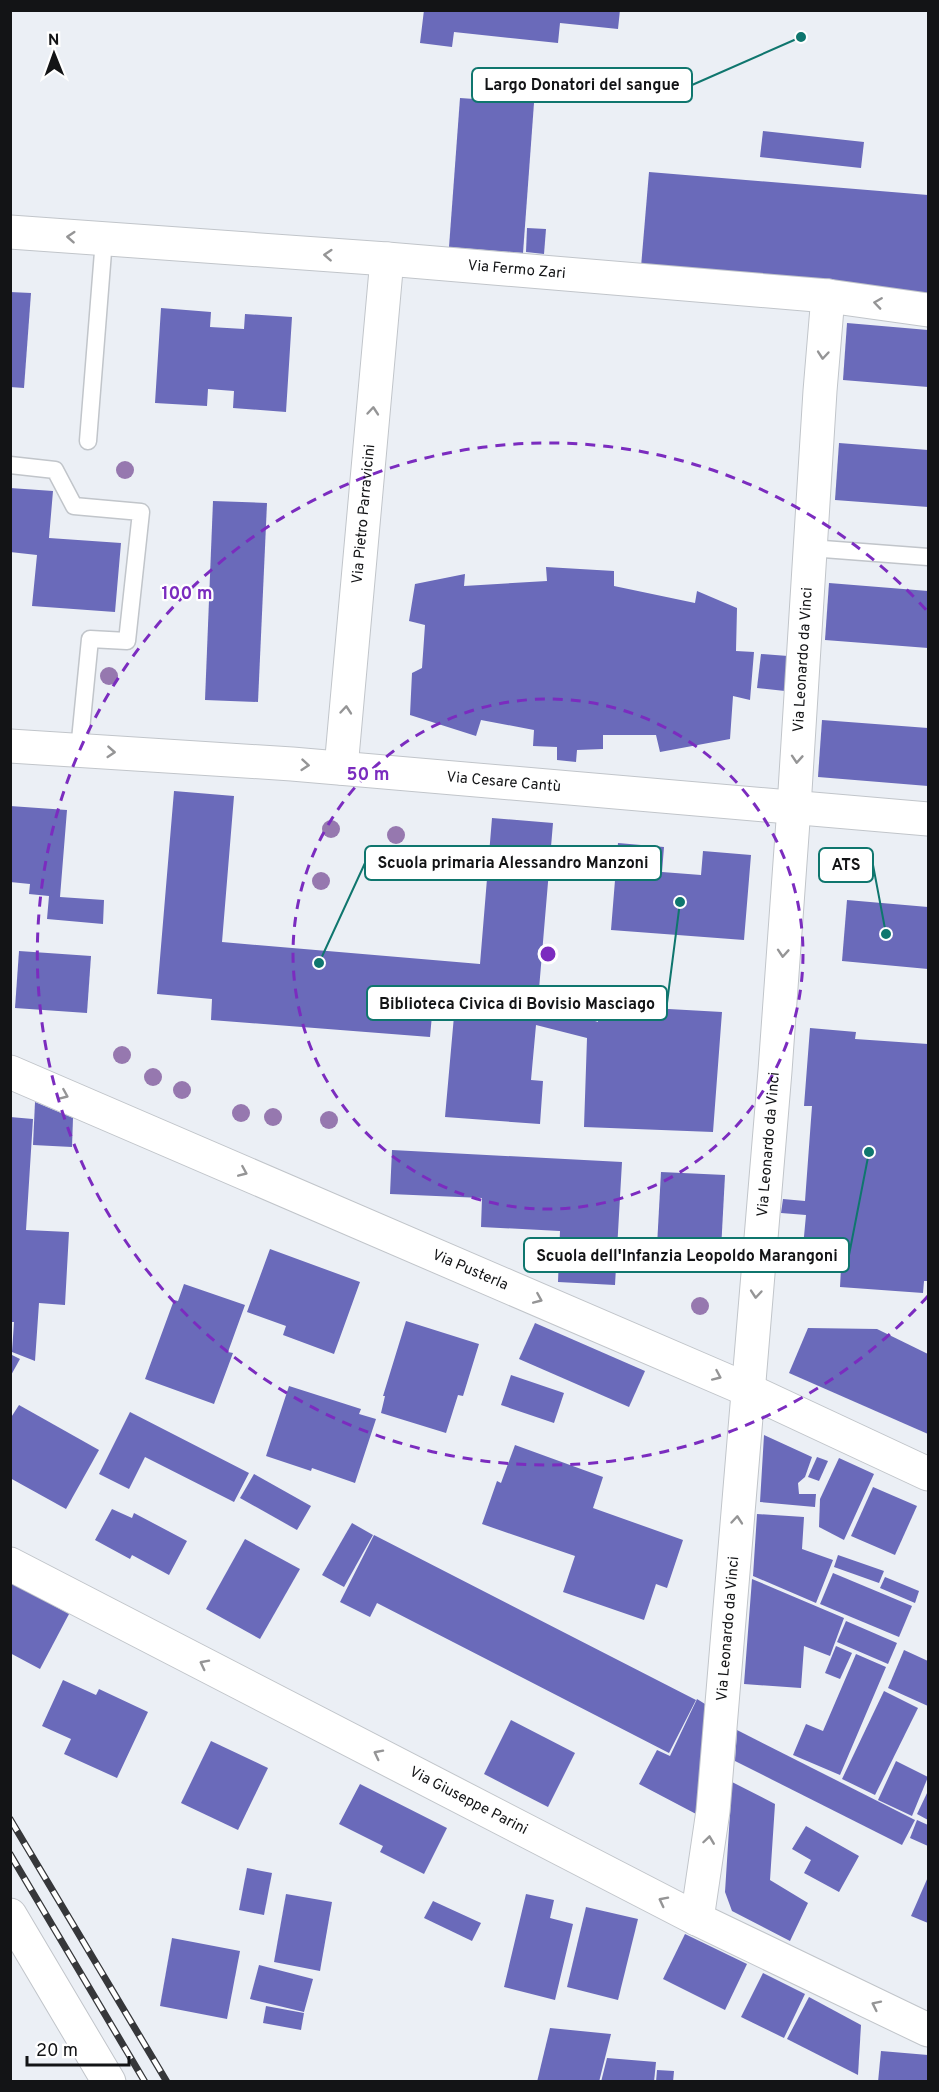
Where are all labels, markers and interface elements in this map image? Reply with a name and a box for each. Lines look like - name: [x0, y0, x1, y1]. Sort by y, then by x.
- north arrow: [24, 24, 84, 84]
- text: N: [48, 31, 60, 51]
- callout: Largo Donatori del sangue: [472, 68, 692, 102]
- text: Largo Donatori del sangue: [484, 76, 680, 96]
- one-way arrow: [66, 230, 75, 243]
- one-way arrow: [324, 249, 333, 262]
- street label: Via Fermo Zari: [467, 256, 566, 283]
- one-way arrow: [874, 298, 883, 310]
- one-way arrow: [817, 350, 830, 359]
- one-way arrow: [366, 407, 379, 416]
- street label: Via Pietro Parravicini: [348, 443, 380, 585]
- text: 100 m: [161, 583, 213, 606]
- street label: Via Leonardo da Vinci: [789, 587, 817, 733]
- one-way arrow: [339, 706, 352, 715]
- one-way arrow: [106, 746, 115, 759]
- one-way arrow: [790, 754, 803, 763]
- one-way arrow: [301, 758, 310, 771]
- text: 50 m: [346, 764, 390, 787]
- street label: Via Cesare Cantù: [446, 768, 562, 797]
- callout: Scuola primaria Alessandro Manzoni: [365, 846, 661, 880]
- callout: ATS: [819, 848, 873, 882]
- text: Scuola primaria Alessandro Manzoni: [377, 854, 649, 874]
- text: ATS: [831, 856, 861, 876]
- centre of rings: [538, 944, 558, 964]
- one-way arrow: [777, 949, 790, 958]
- callout: Biblioteca Civica di Bovisio Masciago: [367, 986, 667, 1020]
- text: Biblioteca Civica di Bovisio Masciago: [379, 995, 655, 1015]
- street label: Via Leonardo da Vinci: [753, 1071, 784, 1218]
- one-way arrow: [58, 1088, 69, 1100]
- one-way arrow: [237, 1165, 248, 1177]
- callout: Scuola dell'Infanzia Leopoldo Marangoni: [524, 1238, 849, 1272]
- street label: Via Pusterla: [429, 1246, 511, 1295]
- text: Scuola dell'Infanzia Leopoldo Marangoni: [536, 1247, 838, 1267]
- one-way arrow: [750, 1290, 763, 1299]
- one-way arrow: [532, 1292, 543, 1304]
- one-way arrow: [711, 1369, 722, 1381]
- one-way arrow: [730, 1516, 743, 1525]
- street label: Via Leonardo da Vinci: [713, 1556, 744, 1702]
- one-way arrow: [200, 1660, 211, 1672]
- one-way arrow: [373, 1750, 384, 1761]
- street label: Via Giuseppe Parini: [406, 1762, 531, 1839]
- one-way arrow: [702, 1835, 714, 1845]
- one-way arrow: [658, 1897, 669, 1908]
- one-way arrow: [871, 2001, 882, 2012]
- scale bar: [27, 2029, 129, 2067]
- text: 20 m: [36, 2040, 78, 2063]

